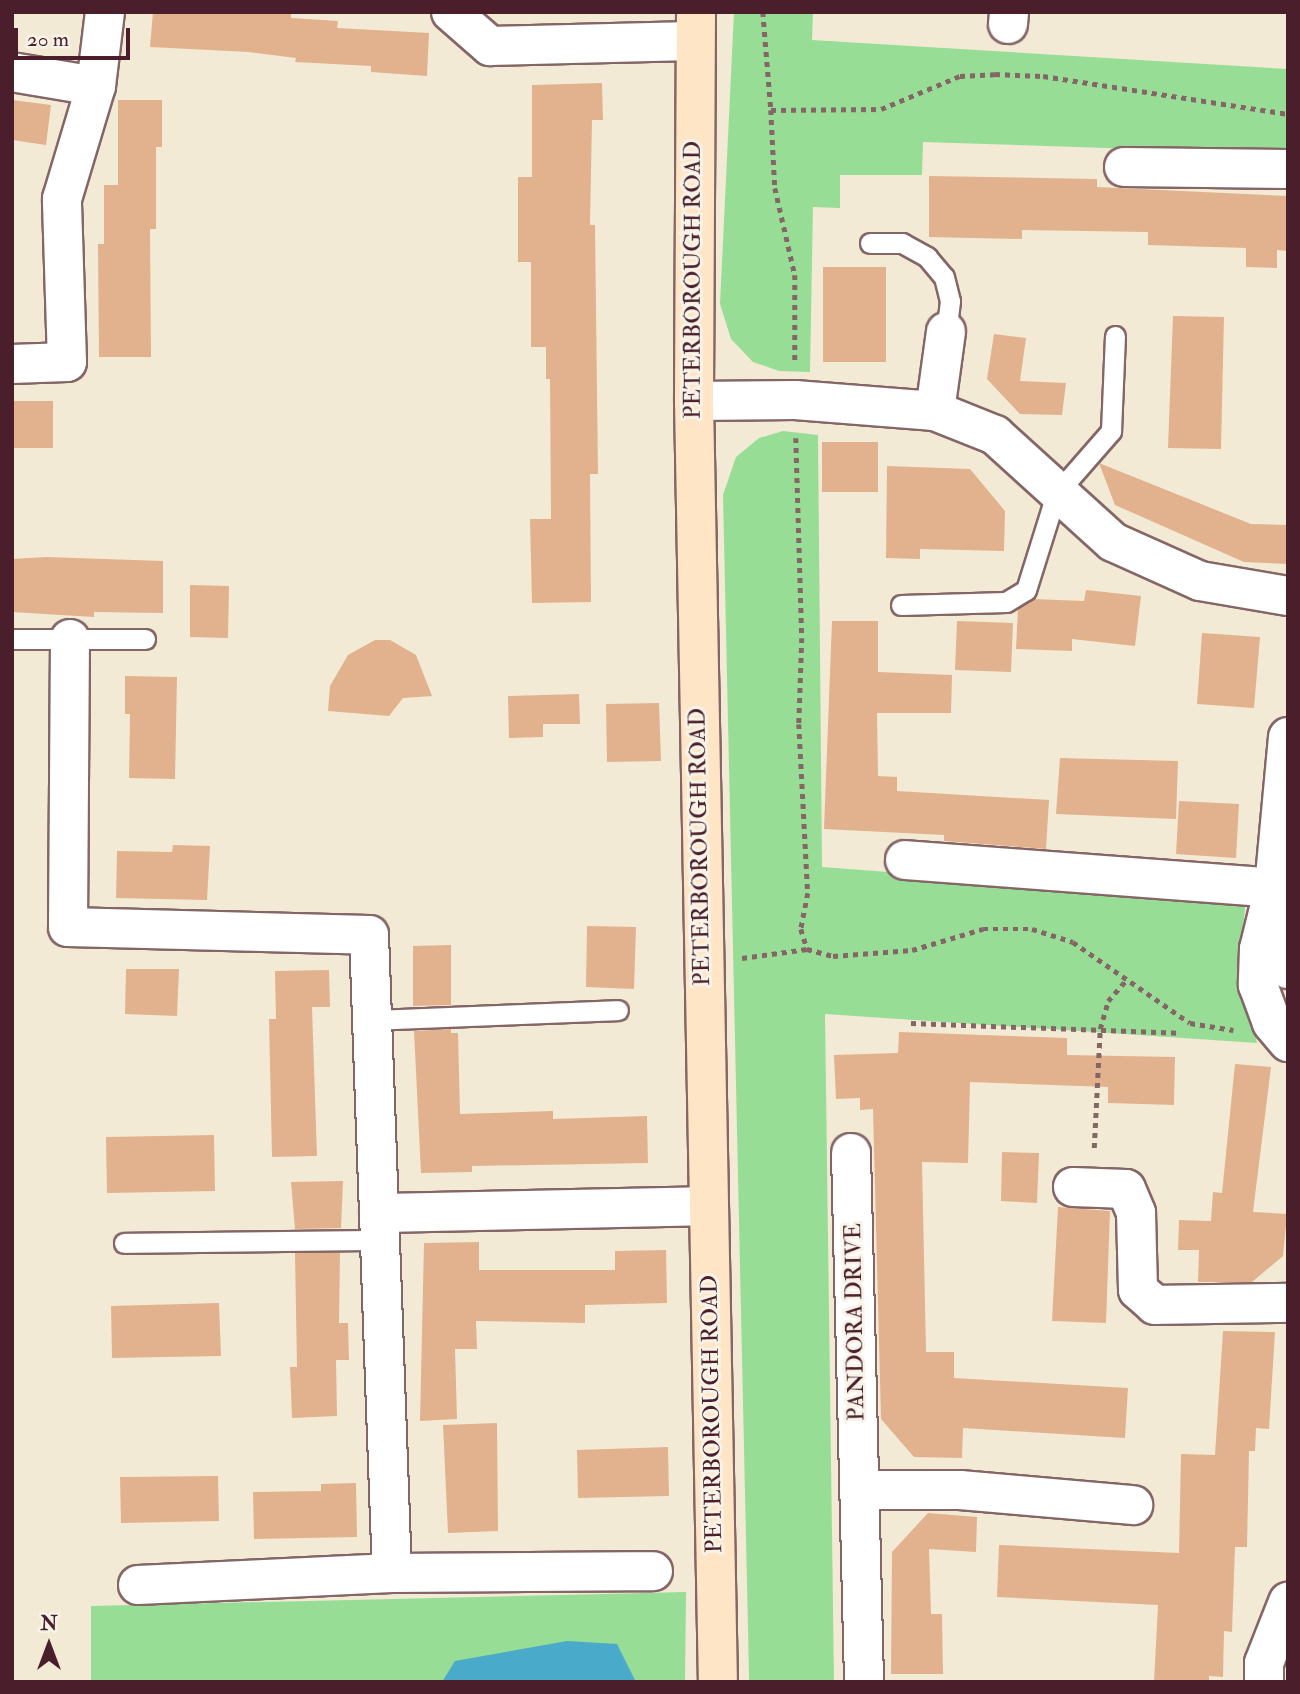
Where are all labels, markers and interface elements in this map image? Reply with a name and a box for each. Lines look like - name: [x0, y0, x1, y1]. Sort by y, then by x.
- scale bar: [18, 14, 133, 58]
- text: 20 m: [27, 26, 69, 53]
- street label: PETERBOROUGH ROAD: [679, 141, 707, 419]
- street label: PETERBOROUGH ROAD: [684, 708, 716, 986]
- street label: PANDORA DRIVE: [839, 1223, 871, 1421]
- street label: PETERBOROUGH ROAD: [696, 1275, 728, 1553]
- north arrow: [14, 1610, 84, 1680]
- text: N: [40, 1612, 58, 1636]

